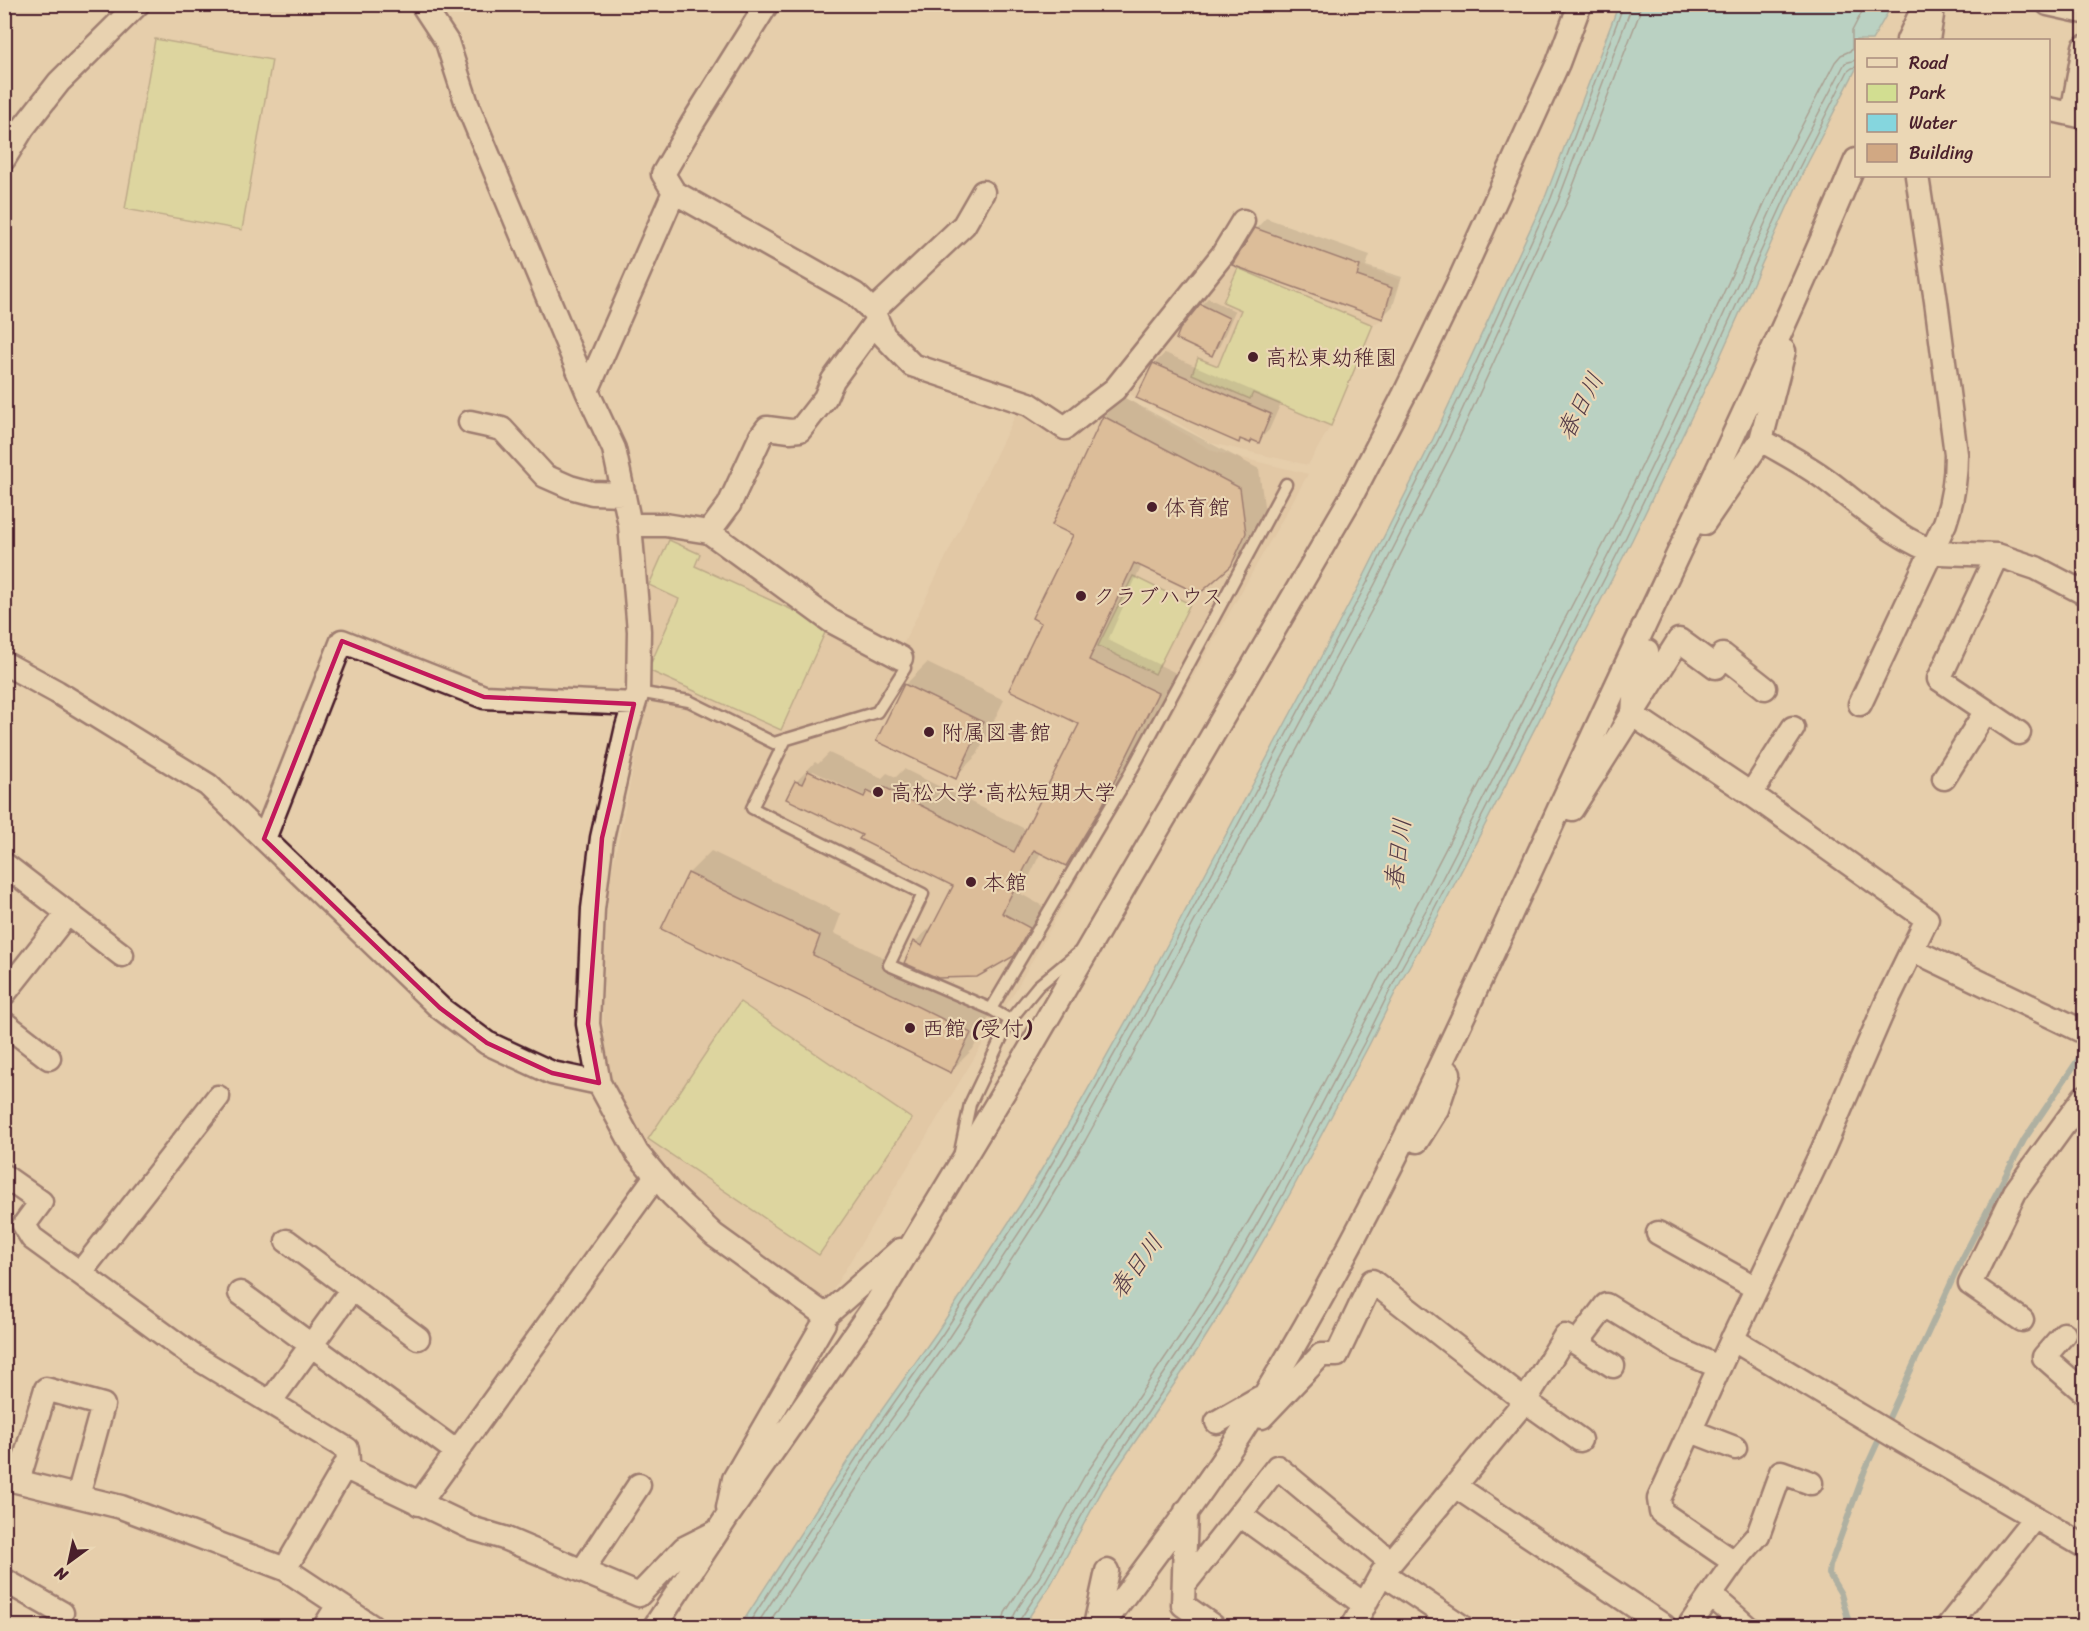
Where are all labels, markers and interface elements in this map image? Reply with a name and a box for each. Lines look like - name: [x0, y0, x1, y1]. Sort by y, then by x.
- legend: [1855, 39, 2050, 177]
- text: Road: [1909, 47, 1949, 79]
- text: Park: [1909, 77, 1946, 109]
- text: Water: [1909, 107, 1958, 139]
- text: Building: [1909, 137, 1973, 169]
- place label: 高松東幼稚園: [1265, 338, 1397, 377]
- marker: 高松東幼稚園: [1246, 350, 1260, 364]
- water label: 春日川: [1545, 364, 1615, 448]
- place label: 体育館: [1164, 488, 1230, 527]
- marker: 体育館: [1145, 500, 1159, 514]
- place label: クラブハウス: [1093, 577, 1224, 616]
- marker: クラブハウス: [1074, 589, 1088, 603]
- place label: 附属図書館: [941, 713, 1051, 752]
- marker: 附属図書館: [922, 725, 936, 739]
- place label: 高松大学·高松短期大学: [890, 773, 1116, 812]
- marker: 高松大学·高松短期大学: [871, 785, 885, 799]
- water label: 春日川: [1373, 816, 1423, 892]
- place label: 本館: [983, 863, 1027, 902]
- marker: 本館: [964, 875, 978, 889]
- place label: 西館 (受付): [922, 1009, 1033, 1048]
- marker: 西館 (受付): [903, 1021, 917, 1035]
- water label: 春日川: [1098, 1225, 1174, 1307]
- north arrow: [39, 1532, 99, 1592]
- text: N: [48, 1558, 74, 1590]

